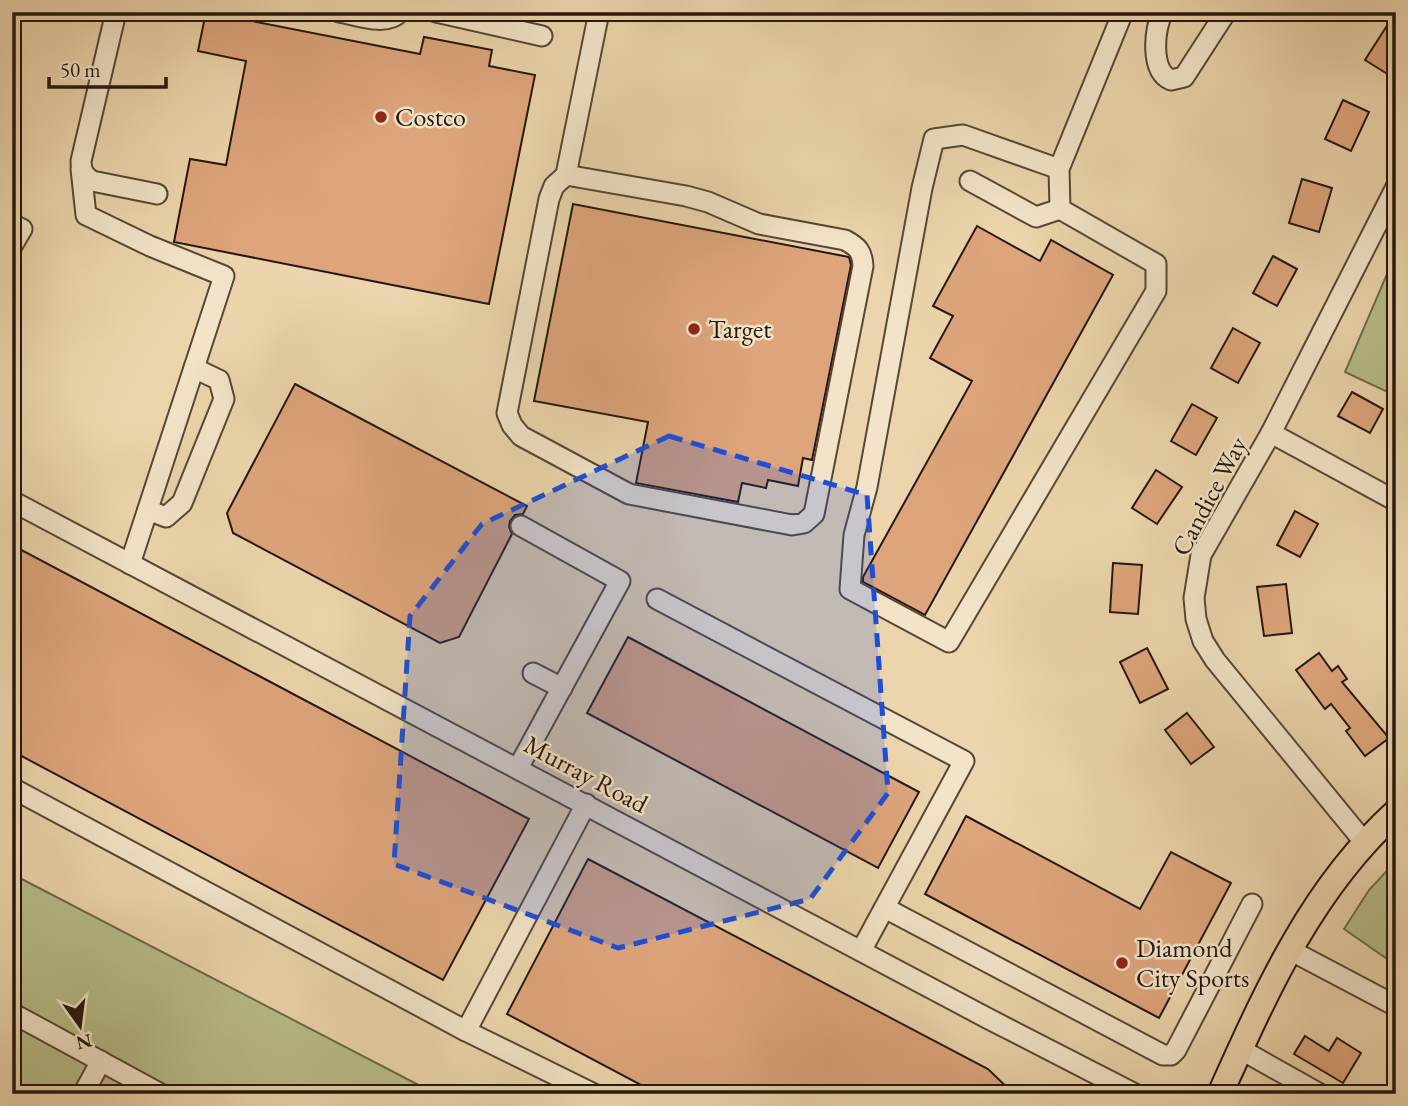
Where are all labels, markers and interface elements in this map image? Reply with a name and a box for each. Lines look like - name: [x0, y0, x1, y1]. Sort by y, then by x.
- scale bar: [49, 46, 166, 90]
- text: 50 m: [60, 56, 101, 83]
- place label: Costco: [395, 100, 466, 134]
- marker: Costco: [373, 109, 389, 125]
- place label: Target: [708, 312, 771, 346]
- marker: Target: [686, 321, 702, 337]
- street label: Candice Way: [1163, 430, 1255, 561]
- street label: Murray Road: [518, 727, 655, 821]
- place label: Diamond City Sports: [1136, 931, 1249, 995]
- marker: Diamond City Sports: [1114, 955, 1130, 971]
- north arrow: [46, 990, 116, 1060]
- text: N: [73, 1028, 94, 1056]

